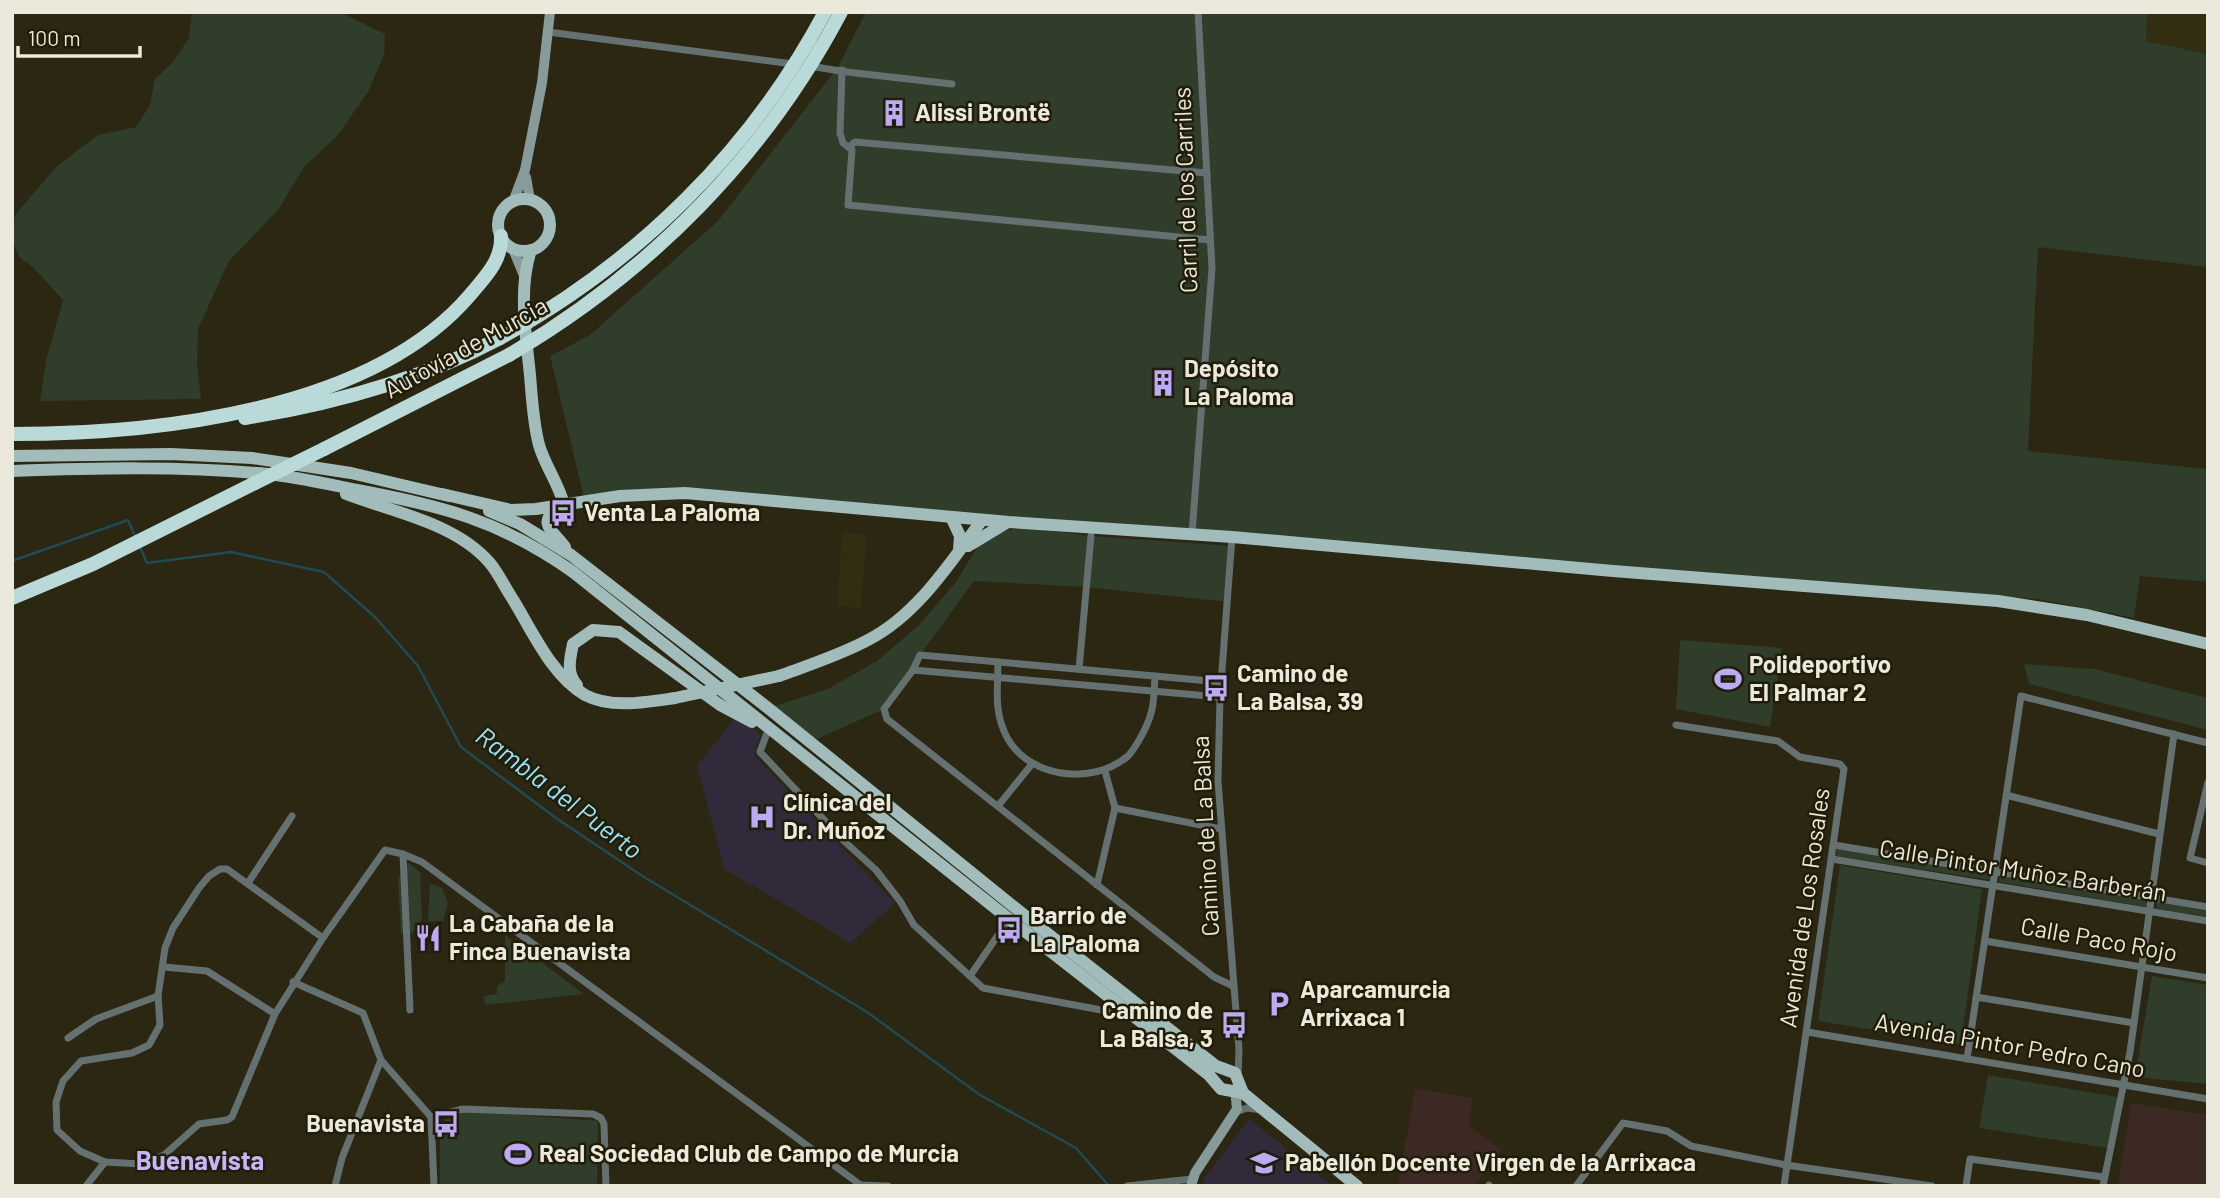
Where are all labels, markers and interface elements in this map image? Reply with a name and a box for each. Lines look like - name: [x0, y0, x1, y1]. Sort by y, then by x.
- scale bar: [18, 14, 140, 58]
- text: 100 m: [28, 25, 81, 50]
- street label: Carril de los Carriles: [1166, 87, 1203, 294]
- place label: Alissi Brontë: [915, 97, 1050, 126]
- building icon: Alissi Brontë: [879, 98, 909, 128]
- street label: Autovía de Murcia: [379, 290, 552, 404]
- place label: Depósito La Paloma: [1184, 353, 1294, 410]
- building icon: Depósito La Paloma: [1148, 368, 1178, 398]
- place label: Venta La Paloma: [584, 497, 760, 526]
- bus stop icon: Venta La Paloma: [548, 498, 578, 528]
- place label: Polideportivo El Palmar 2: [1749, 649, 1891, 706]
- place label: Camino de La Balsa, 39: [1237, 658, 1363, 715]
- sports icon: Polideportivo El Palmar 2: [1713, 664, 1743, 694]
- bus stop icon: Camino de La Balsa, 39: [1201, 673, 1231, 703]
- water label: Rambla del Puerto: [471, 719, 649, 864]
- street label: Camino de La Balsa: [1185, 735, 1224, 937]
- street label: Avenida de Los Rosales: [1772, 786, 1835, 1030]
- place label: Clínica del Dr. Muñoz: [783, 787, 891, 844]
- hospital icon: Clínica del Dr. Muñoz: [747, 802, 777, 832]
- street label: Calle Pintor Muñoz Barberán: [1877, 832, 2169, 907]
- place label: Barrio de La Paloma: [1030, 900, 1140, 957]
- place label: La Cabaña de la Finca Buenavista: [449, 908, 631, 965]
- street label: Calle Paco Rojo: [2019, 910, 2180, 967]
- bus stop icon: Barrio de La Paloma: [994, 915, 1024, 945]
- restaurant icon: La Cabaña de la Finca Buenavista: [413, 923, 443, 953]
- place label: Aparcamurcia Arrixaca 1: [1300, 974, 1451, 1031]
- parking icon: Aparcamurcia Arrixaca 1: [1264, 989, 1294, 1019]
- place label: Camino de La Balsa, 3: [1100, 995, 1213, 1052]
- street label: Avenida Pintor Pedro Cano: [1873, 1006, 2148, 1083]
- bus stop icon: Camino de La Balsa, 3: [1219, 1010, 1249, 1040]
- place label: Buenavista: [306, 1108, 425, 1137]
- bus stop icon: Buenavista: [431, 1109, 461, 1139]
- place label: Real Sociedad Club de Campo de Murcia: [539, 1138, 959, 1167]
- sports icon: Real Sociedad Club de Campo de Murcia: [503, 1139, 533, 1169]
- district label: Buenavista: [136, 1144, 264, 1175]
- place label: Pabellón Docente Virgen de la Arrixaca: [1285, 1147, 1696, 1176]
- school or university icon: Pabellón Docente Virgen de la Arrixaca: [1249, 1148, 1279, 1178]

